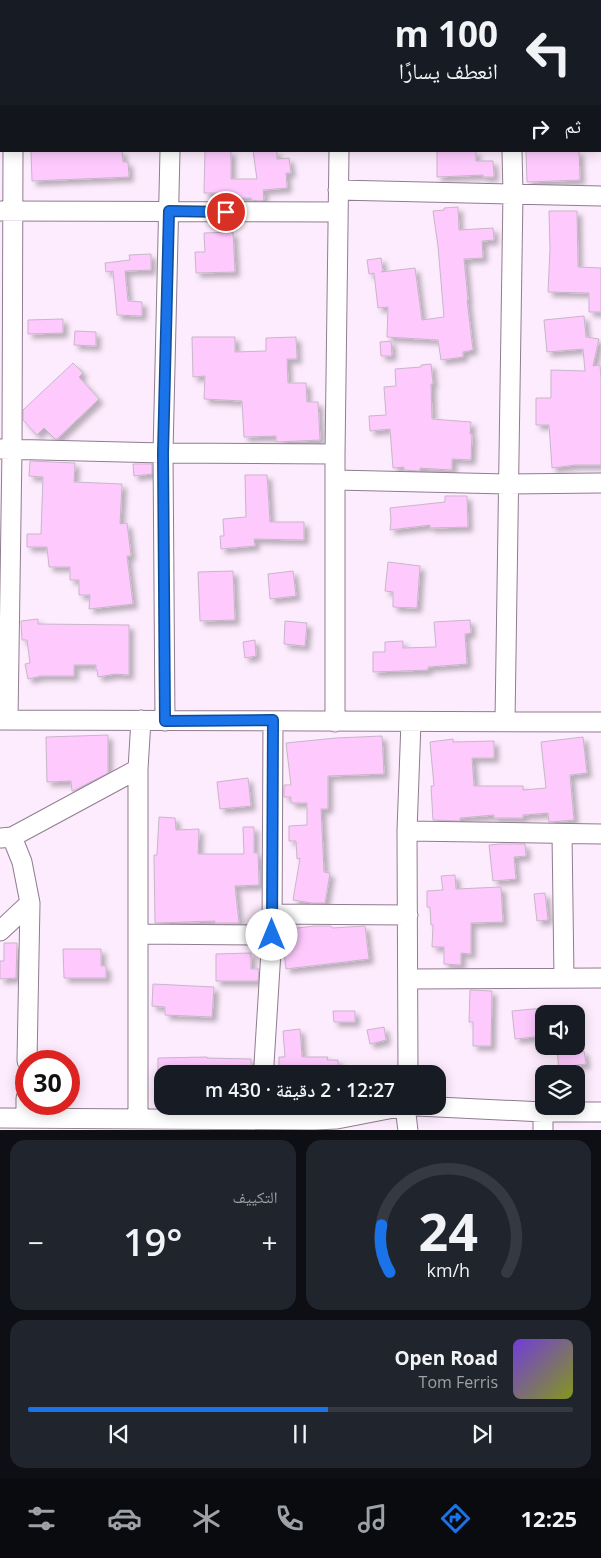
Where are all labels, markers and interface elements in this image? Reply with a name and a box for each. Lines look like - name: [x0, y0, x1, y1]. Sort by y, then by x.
- text: 100 m: [394, 10, 498, 57]
- icon: left: [516, 20, 581, 85]
- text: انعطف يسارًا: [399, 55, 498, 85]
- text: ثم: [564, 113, 581, 139]
- icon: right: [526, 115, 554, 143]
- pin: [205, 191, 247, 233]
- icon: arrive: [212, 198, 240, 226]
- position arrow: [245, 908, 297, 960]
- map controls: [535, 1005, 585, 1115]
- button: sound: [535, 1005, 585, 1055]
- speed limit sign: 30: [15, 1050, 80, 1115]
- button: layers: [535, 1065, 585, 1115]
- text: 12:27 · 2 دقيقة · 430 m: [205, 1077, 395, 1103]
- text: التكييف: [233, 1186, 278, 1208]
- text: 24: [419, 1195, 478, 1266]
- text: 19°: [123, 1215, 183, 1267]
- text: −: [28, 1223, 44, 1261]
- text: +: [261, 1223, 277, 1261]
- text: km/h: [427, 1258, 470, 1282]
- text: Open Road: [394, 1345, 498, 1371]
- text: Tom Ferris: [419, 1371, 498, 1393]
- icon: previous: [105, 1420, 133, 1448]
- icon: pause: [286, 1420, 314, 1448]
- icon: next: [468, 1420, 496, 1448]
- icon: filters: [24, 1501, 59, 1536]
- icon: car: [107, 1501, 142, 1536]
- icon: climate: [189, 1501, 224, 1536]
- icon: phone: [272, 1501, 307, 1536]
- icon: music: [355, 1501, 390, 1536]
- icon: directions: [438, 1501, 473, 1536]
- text: 12:25: [521, 1503, 577, 1533]

